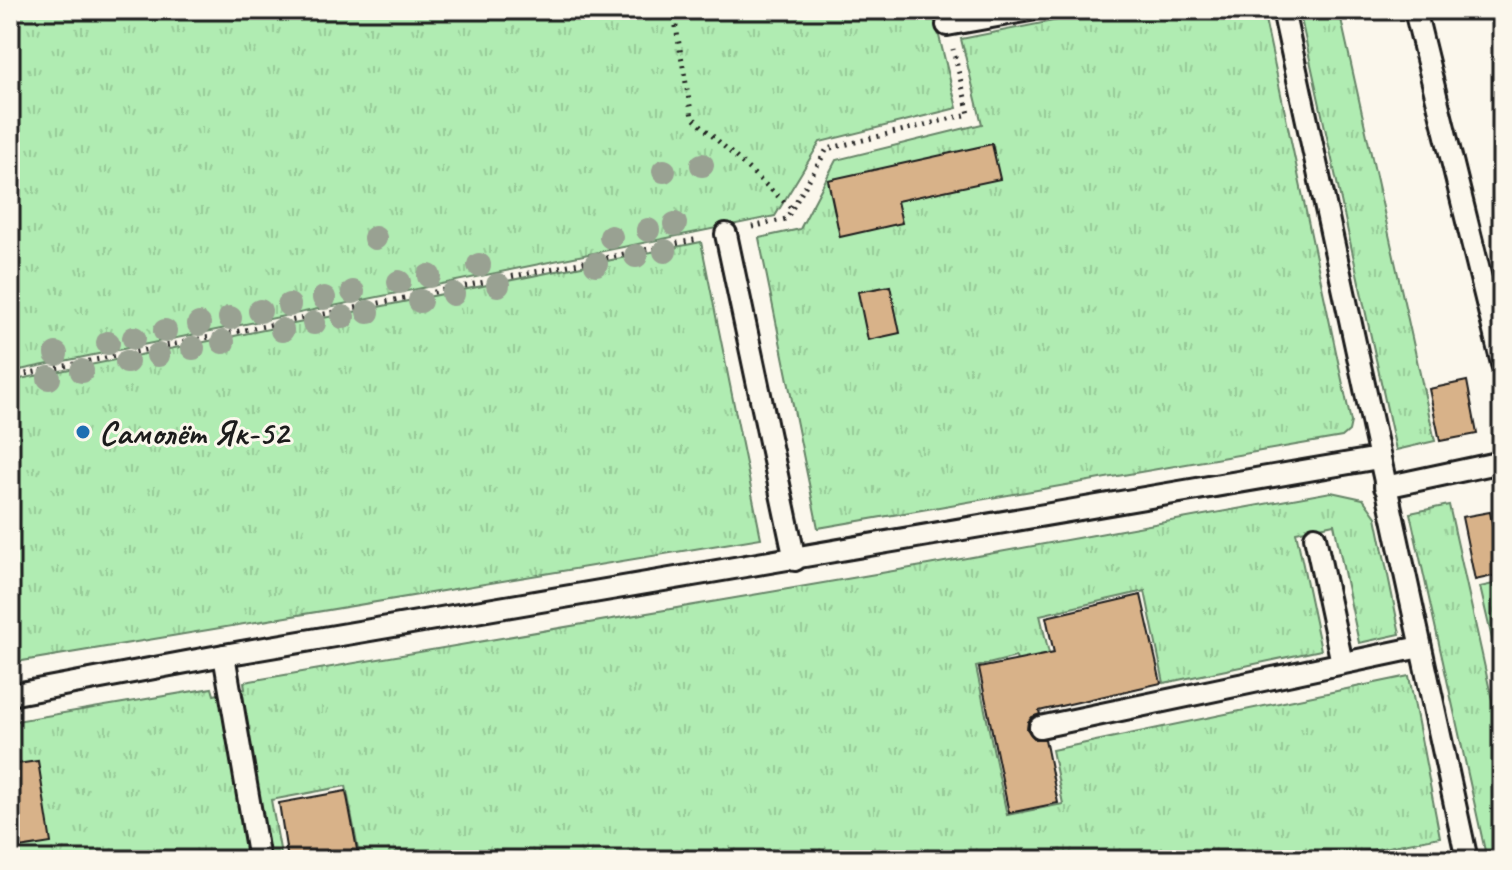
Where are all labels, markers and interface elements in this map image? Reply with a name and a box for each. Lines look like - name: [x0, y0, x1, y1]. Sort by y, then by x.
- place label: Самолёт Як-52: [99, 411, 291, 454]
- marker: Самолёт Як-52: [74, 423, 92, 441]

